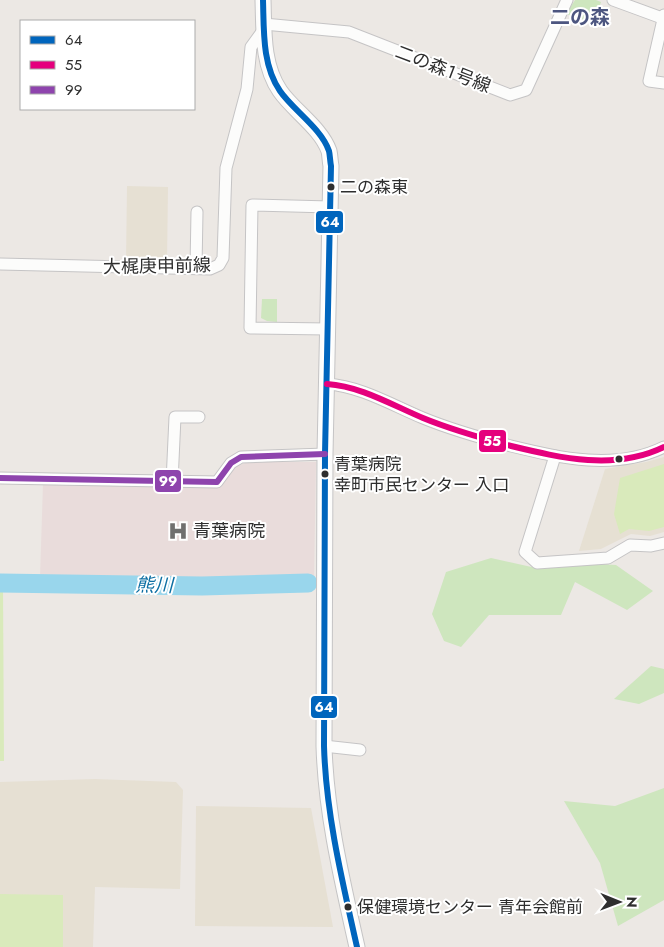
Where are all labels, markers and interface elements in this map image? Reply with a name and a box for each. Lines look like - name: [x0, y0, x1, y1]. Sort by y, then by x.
- district label: 二の森: [550, 3, 610, 32]
- legend: [20, 20, 195, 110]
- text: 64: [65, 29, 83, 51]
- street label: 二の森１号線: [391, 39, 495, 99]
- text: 55: [65, 54, 82, 76]
- text: 99: [65, 79, 82, 101]
- place label: 二の森東: [340, 175, 408, 199]
- marker: 二の森東: [326, 182, 336, 192]
- line badge: 64: [315, 210, 344, 234]
- text: 64: [320, 212, 340, 232]
- street label: 大梶庚申前線: [103, 252, 211, 280]
- line badge: 55: [478, 429, 507, 453]
- text: 55: [483, 431, 501, 451]
- place label: 青葉病院 幸町市民センター 入口: [334, 452, 509, 497]
- unlabelled marker: [614, 454, 624, 464]
- line badge: 99: [154, 469, 182, 493]
- marker: 青葉病院 幸町市民センター 入口: [320, 469, 330, 479]
- text: 99: [159, 471, 177, 491]
- place label: 青葉病院: [193, 518, 265, 544]
- hospital icon: 青葉病院: [167, 520, 189, 542]
- water label: 熊川: [135, 571, 175, 599]
- line badge: 64: [310, 695, 338, 719]
- text: 64: [314, 697, 334, 717]
- north arrow: [594, 877, 644, 927]
- place label: 保健環境センター 青年会館前: [357, 895, 583, 919]
- text: N: [622, 896, 642, 908]
- marker: 保健環境センター 青年会館前: [343, 902, 353, 912]

